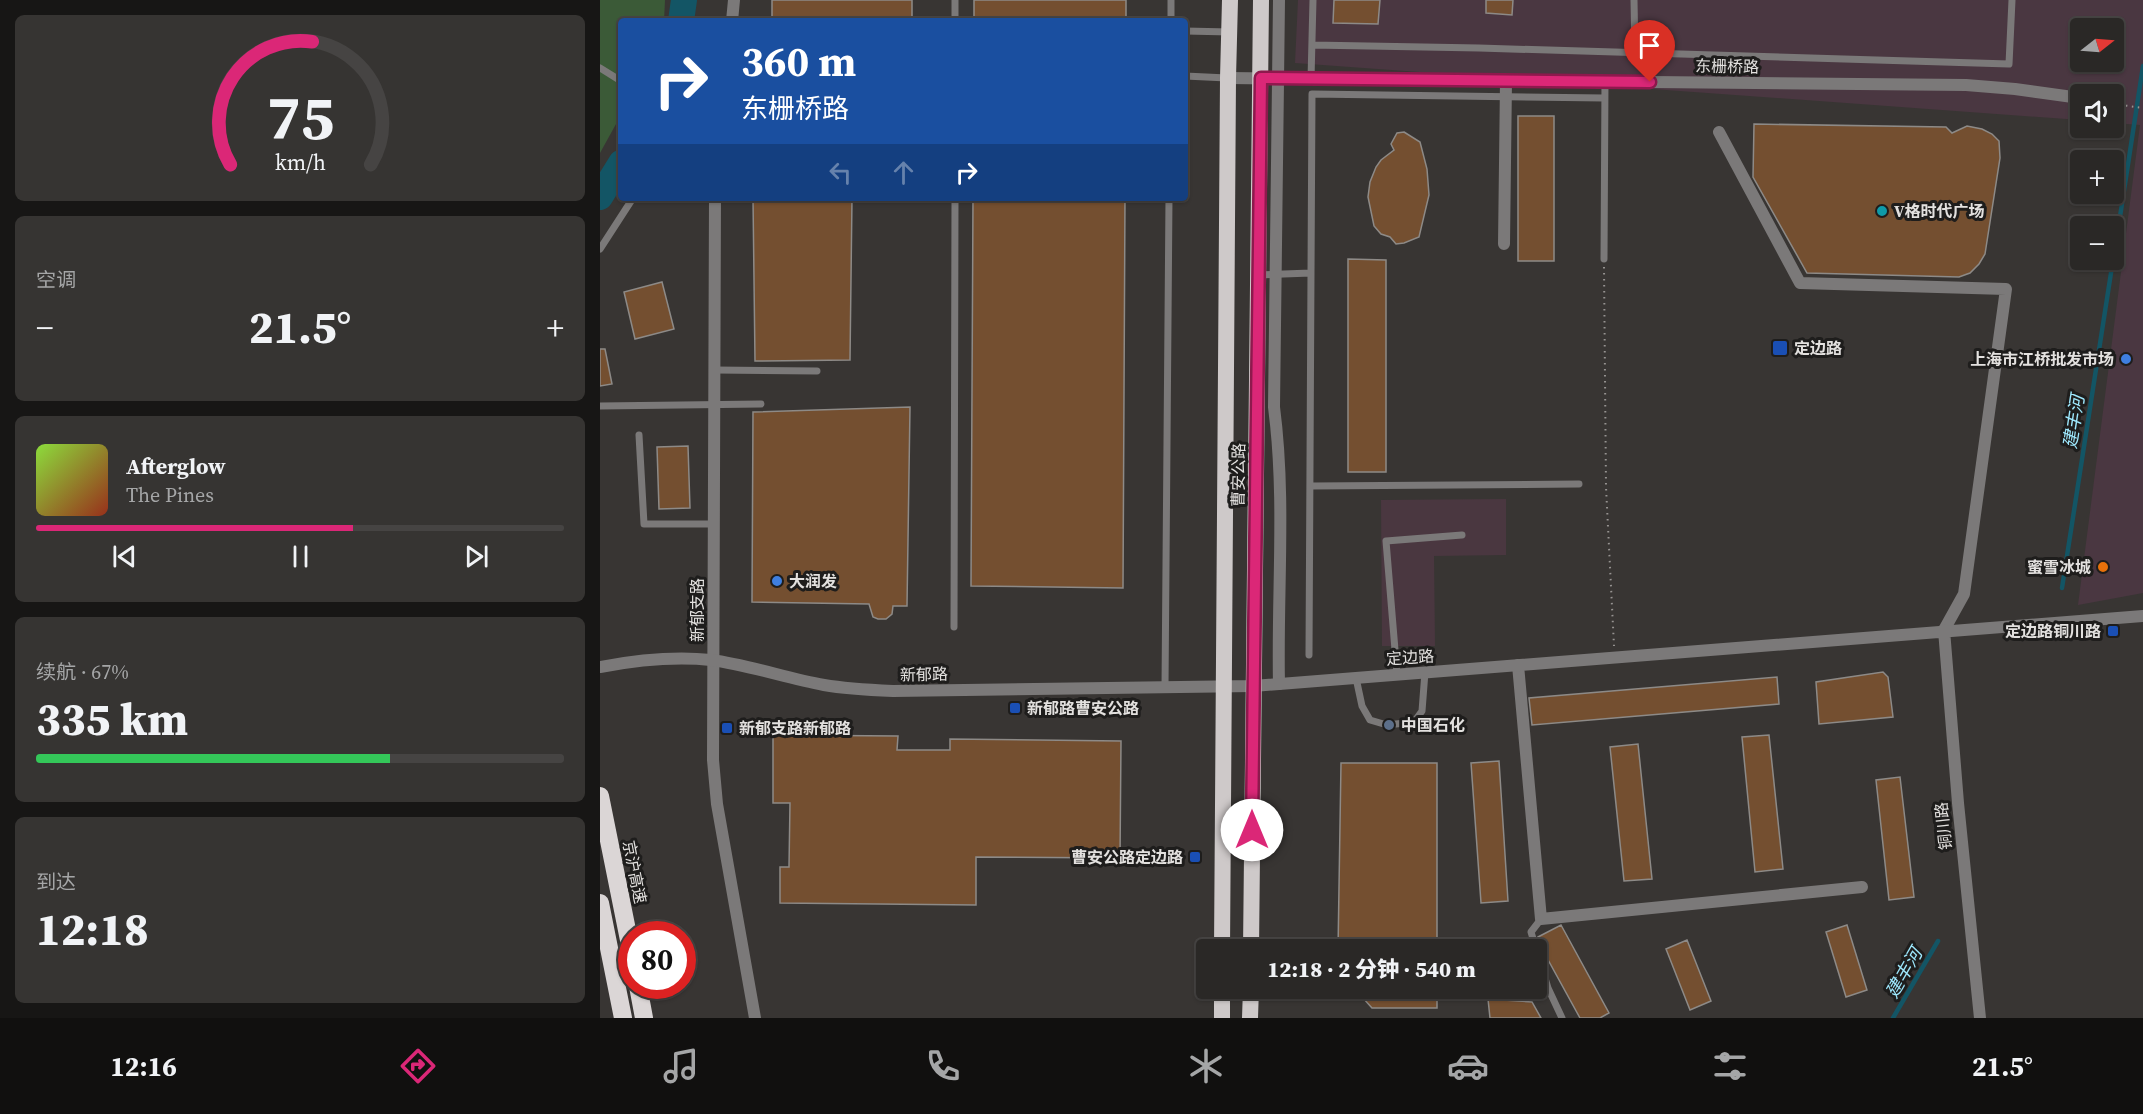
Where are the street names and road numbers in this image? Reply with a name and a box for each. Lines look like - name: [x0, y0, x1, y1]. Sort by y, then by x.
- street label: 东栅桥路: [1695, 54, 1759, 78]
- street label: 曹安公路: [1226, 443, 1250, 507]
- street label: 新郁支路: [686, 578, 708, 642]
- street label: 定边路: [1385, 644, 1435, 670]
- street label: 新郁路: [900, 663, 948, 685]
- street label: 铜川路: [1930, 801, 1956, 851]
- street label: 京沪高速: [618, 838, 652, 906]

